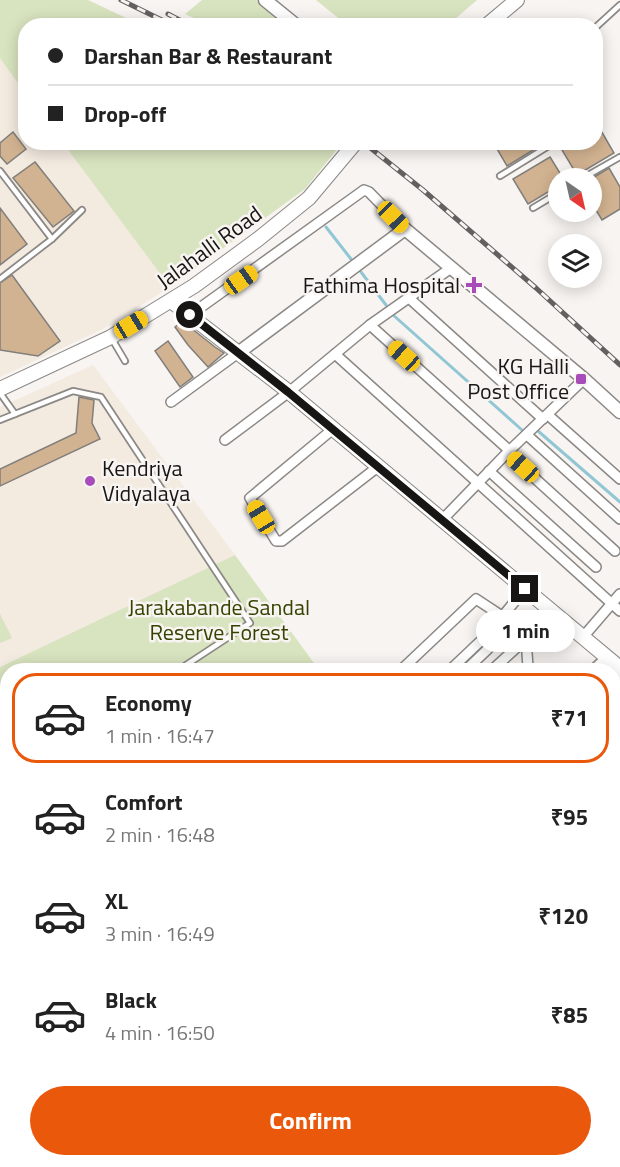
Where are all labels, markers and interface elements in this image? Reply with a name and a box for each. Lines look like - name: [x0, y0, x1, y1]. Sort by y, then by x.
- text: Darshan Bar & Restaurant: [84, 39, 332, 73]
- text: Drop-off: [84, 97, 166, 131]
- north arrow: [548, 168, 602, 222]
- map controls: [548, 168, 602, 288]
- street label: Jalahalli Road: [149, 197, 269, 297]
- car: [374, 198, 412, 236]
- button: layers: [548, 234, 602, 288]
- car: [221, 262, 261, 298]
- place label: Fathima Hospital: [303, 268, 460, 302]
- marker: Fathima Hospital: [465, 276, 483, 294]
- route start: [176, 301, 203, 328]
- car: [111, 308, 151, 342]
- car: [385, 337, 423, 375]
- place label: KG Halli Post Office: [467, 349, 569, 408]
- marker: KG Halli Post Office: [574, 372, 588, 386]
- car: [504, 448, 542, 486]
- place label: Kendriya Vidyalaya: [102, 451, 190, 510]
- marker: Kendriya Vidyalaya: [83, 474, 97, 488]
- car: [244, 497, 278, 537]
- route end: [511, 575, 538, 602]
- park label: Jarakabande Sandal Reserve Forest: [128, 590, 310, 649]
- callout: 1 min: [476, 610, 574, 652]
- text: 1 min: [501, 615, 550, 646]
- text: Economy: [105, 686, 192, 720]
- icon: car: [33, 691, 87, 745]
- text: ₹71: [551, 701, 588, 735]
- text: 1 min · 16:47: [105, 720, 215, 751]
- text: Comfort: [105, 785, 183, 819]
- icon: car: [33, 790, 87, 844]
- text: ₹95: [551, 800, 588, 834]
- text: 2 min · 16:48: [105, 819, 215, 850]
- text: XL: [105, 884, 128, 918]
- icon: car: [33, 889, 87, 943]
- text: ₹120: [538, 899, 588, 933]
- text: 3 min · 16:49: [105, 918, 215, 949]
- text: Black: [105, 983, 157, 1017]
- icon: car: [33, 988, 87, 1042]
- text: ₹85: [551, 998, 588, 1032]
- text: 4 min · 16:50: [105, 1017, 215, 1048]
- button: Confirm: [30, 1086, 591, 1155]

